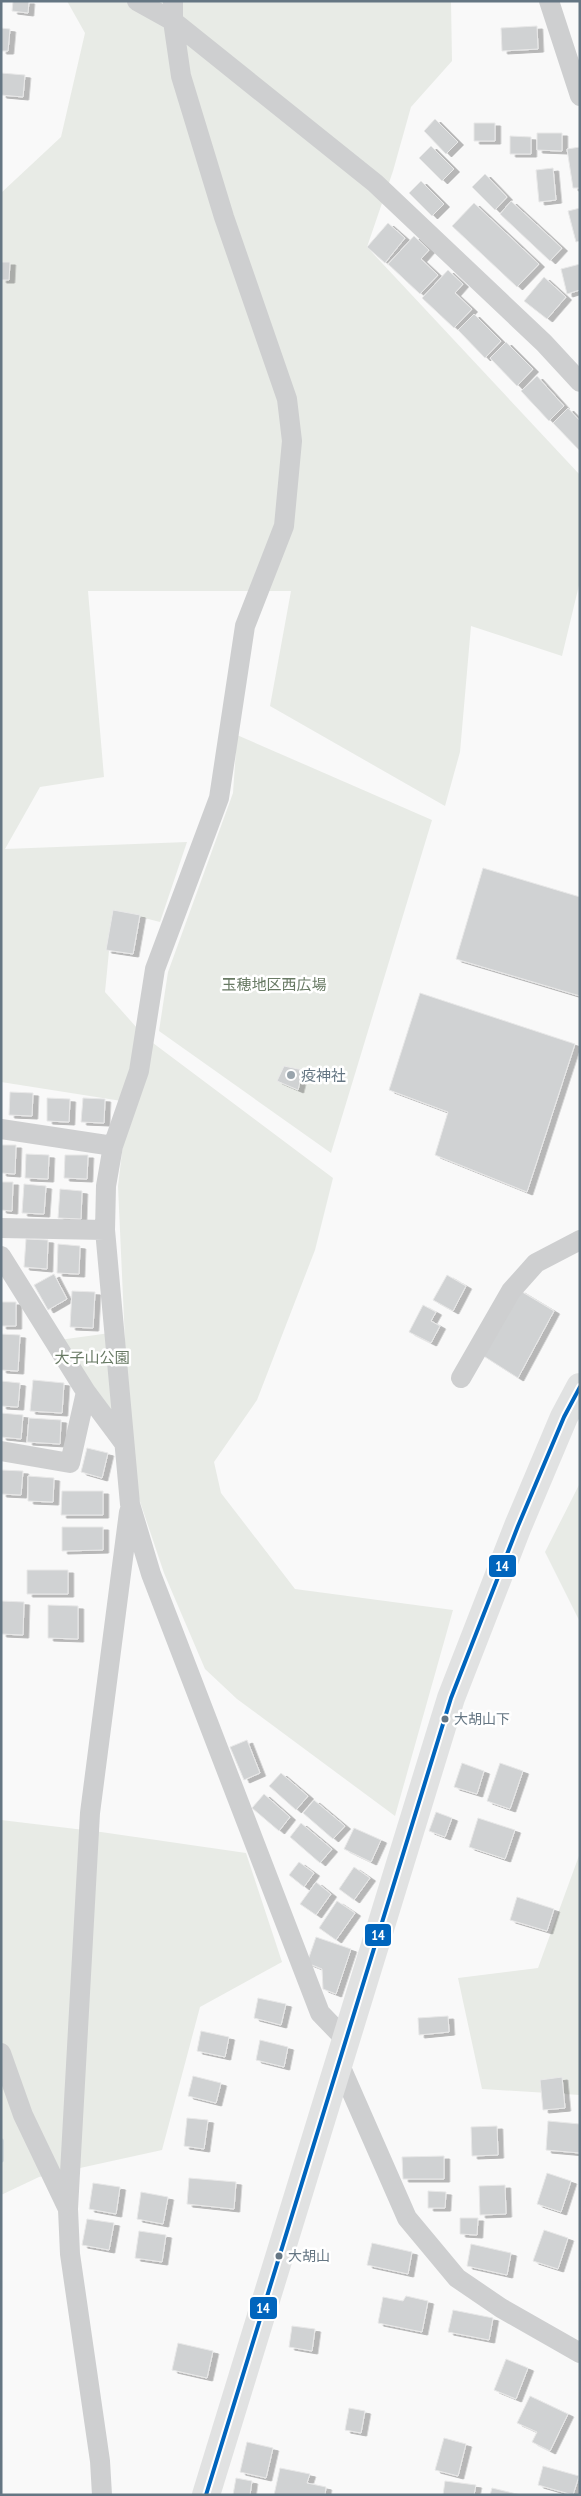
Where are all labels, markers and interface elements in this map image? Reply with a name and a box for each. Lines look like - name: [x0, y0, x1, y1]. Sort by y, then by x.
- park label: 玉穂地区西広場: [221, 975, 327, 994]
- place label: 疫神社: [301, 1066, 346, 1085]
- marker: 疫神社: [285, 1069, 297, 1081]
- park label: 大子山公園: [54, 1348, 130, 1367]
- line badge: 14: [488, 1554, 517, 1578]
- text: 14: [495, 1557, 509, 1575]
- place label: 大胡山下: [454, 1710, 510, 1728]
- marker: 大胡山下: [440, 1714, 450, 1724]
- line badge: 14: [364, 1923, 392, 1947]
- text: 14: [371, 1926, 385, 1944]
- place label: 大胡山: [288, 2247, 330, 2265]
- marker: 大胡山: [274, 2251, 284, 2261]
- line badge: 14: [249, 2296, 278, 2320]
- text: 14: [256, 2299, 270, 2317]

